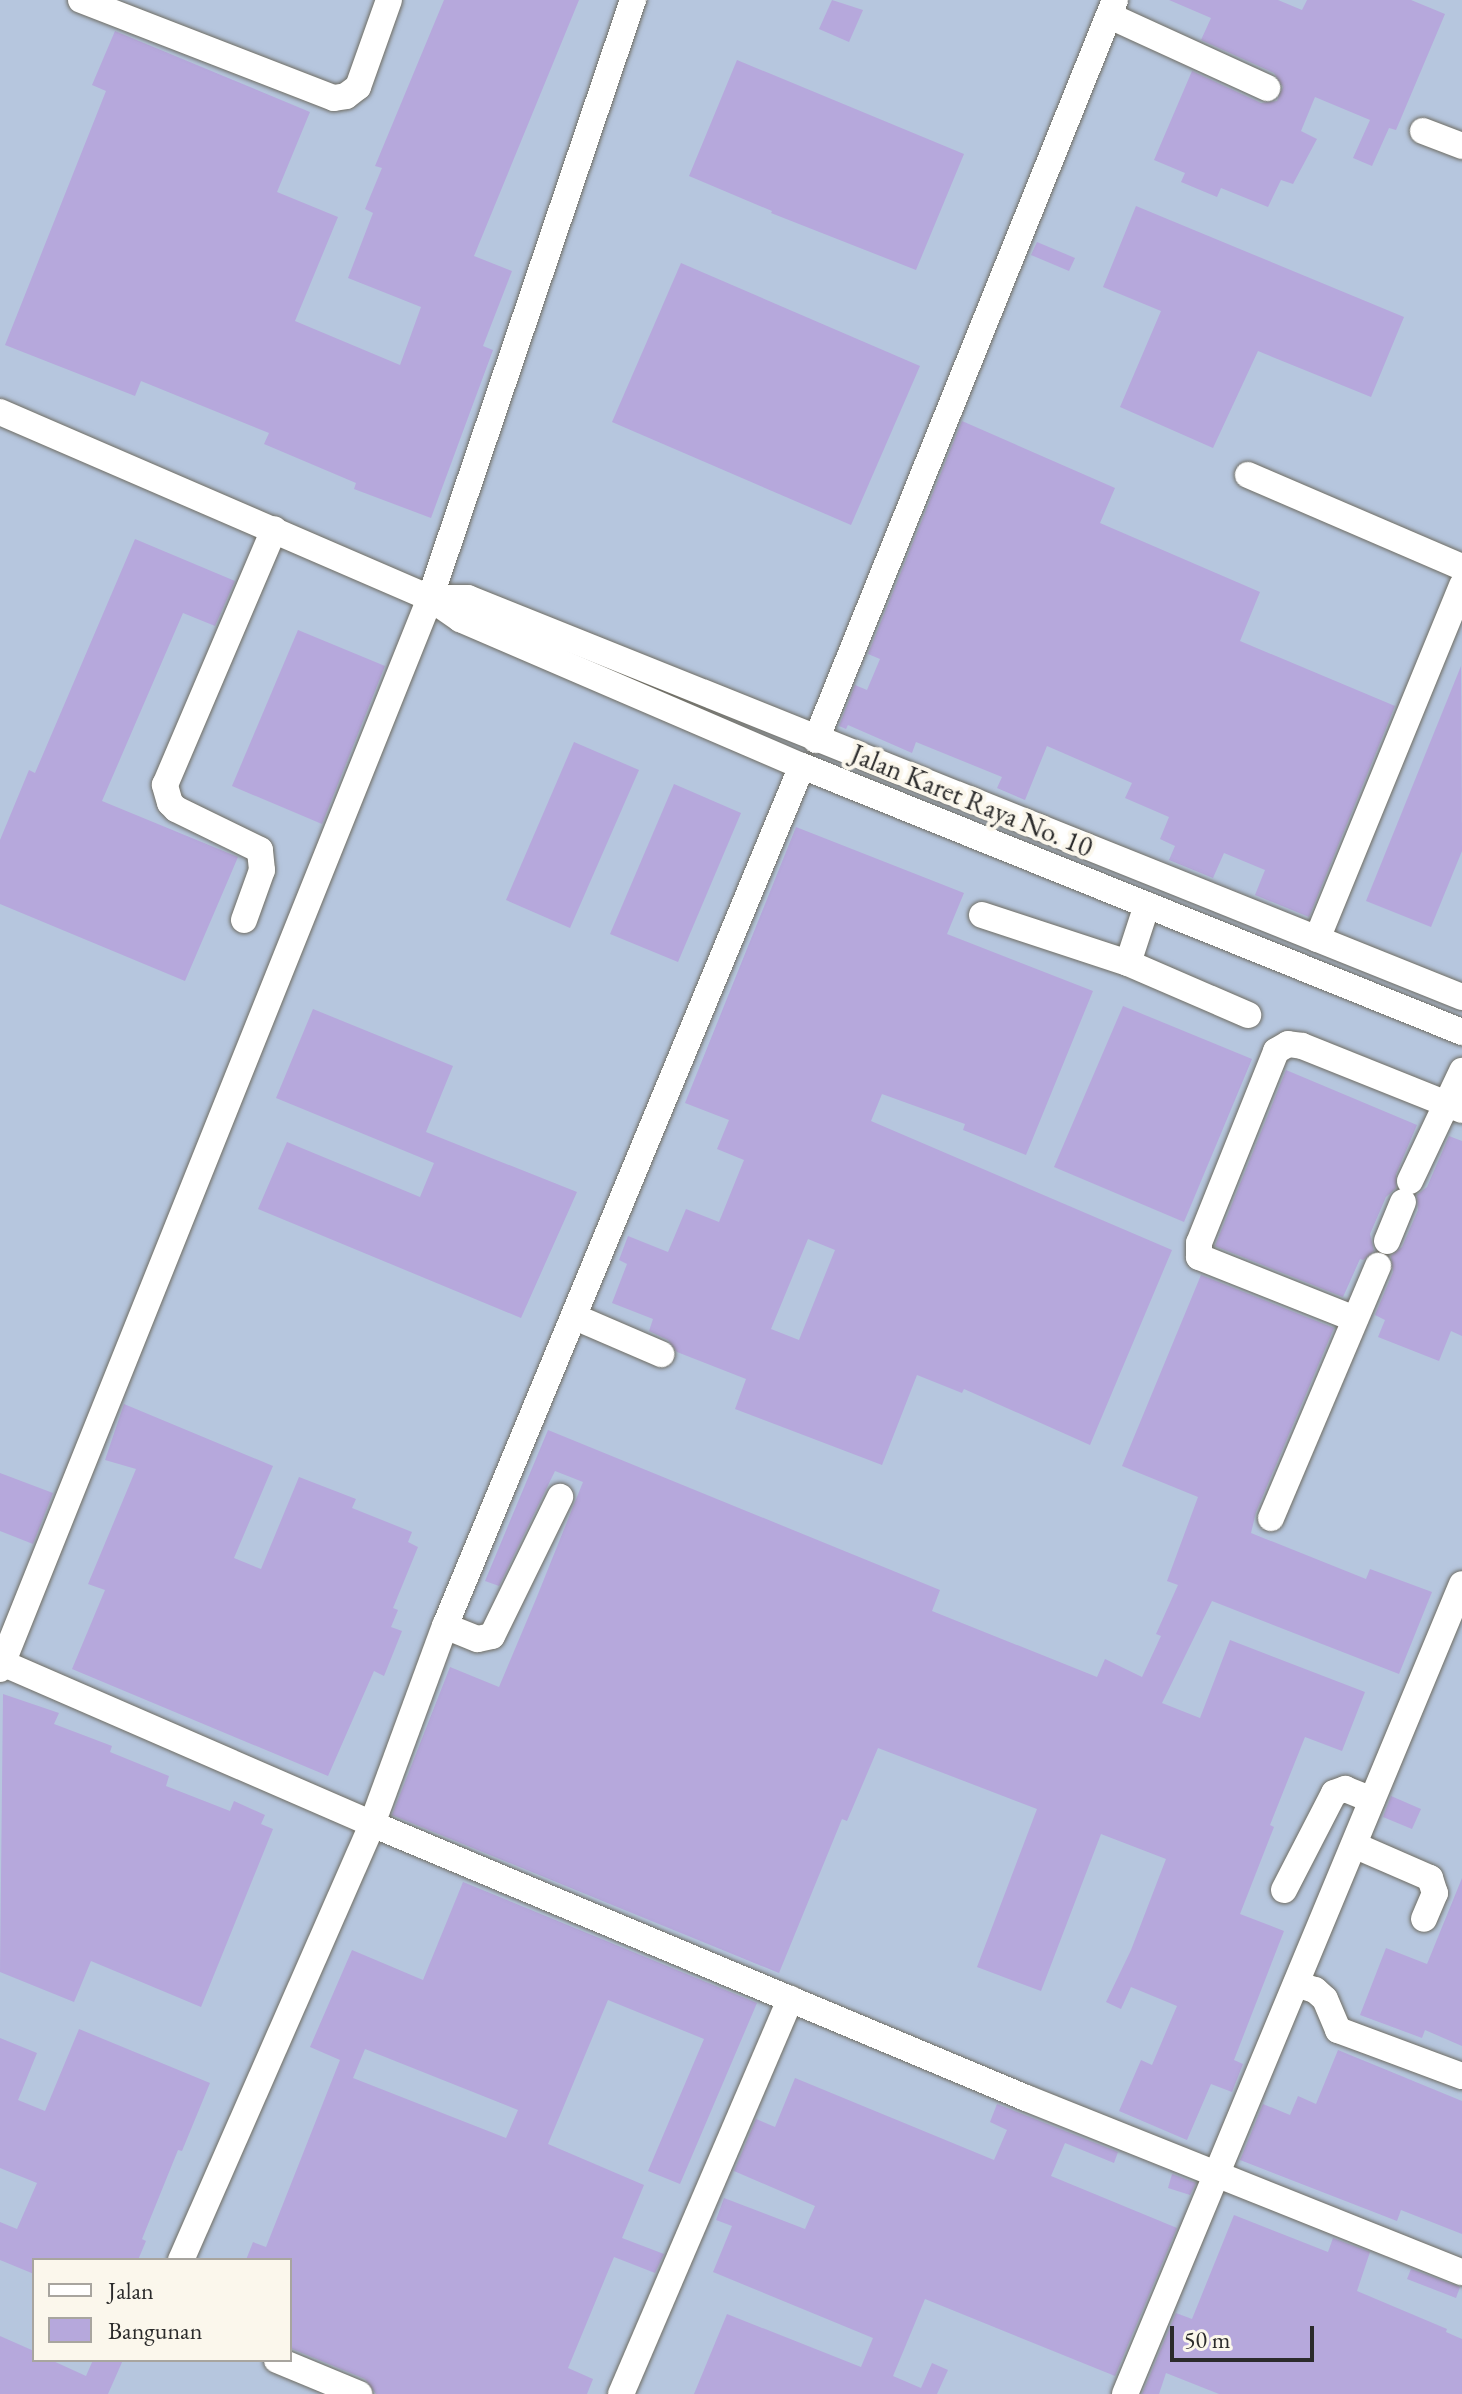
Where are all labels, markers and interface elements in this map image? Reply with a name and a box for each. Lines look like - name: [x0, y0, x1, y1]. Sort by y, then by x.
- street label: Jalan Karet Raya No. 10: [846, 736, 1098, 864]
- legend: [32, 2258, 292, 2362]
- text: Jalan: [108, 2275, 154, 2306]
- scale bar: [1174, 2310, 1318, 2360]
- text: Bangunan: [108, 2315, 202, 2346]
- text: 50 m: [1184, 2324, 1231, 2355]

